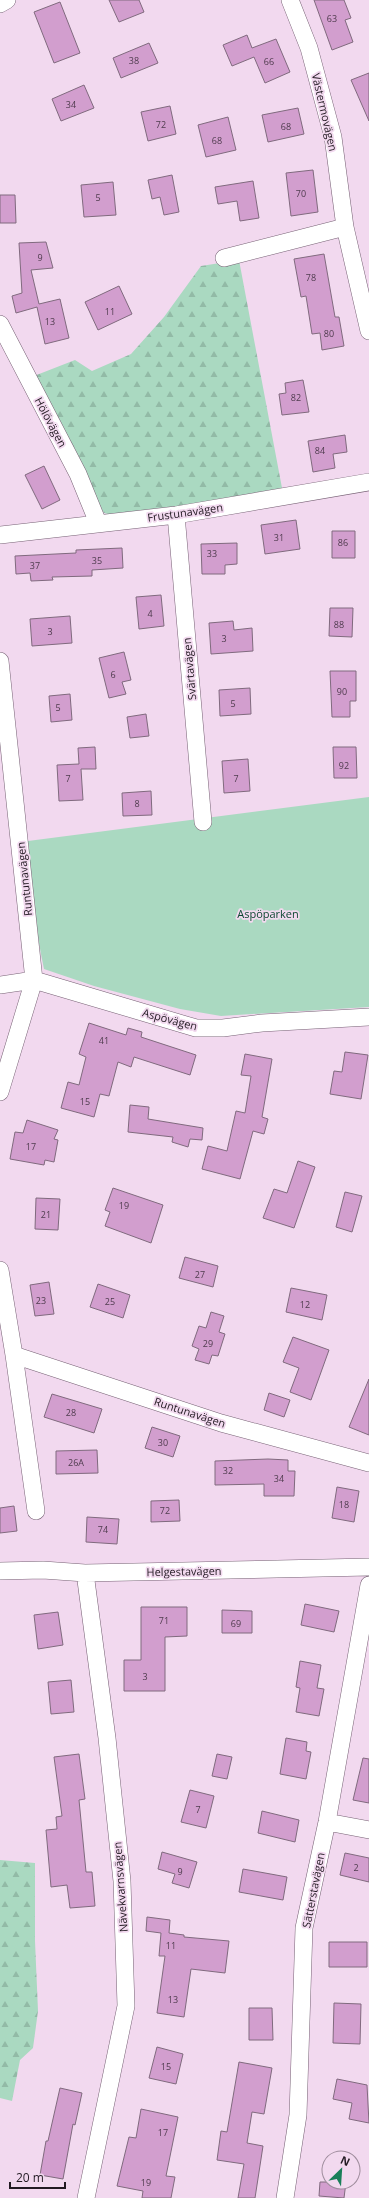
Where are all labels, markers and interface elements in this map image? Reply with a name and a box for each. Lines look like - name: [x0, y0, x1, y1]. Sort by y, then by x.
- house number: 63: [327, 12, 337, 25]
- house number: 38: [129, 54, 139, 67]
- house number: 66: [264, 55, 274, 68]
- street label: Västermovägen: [309, 71, 341, 153]
- house number: 34: [66, 98, 76, 111]
- house number: 72: [156, 118, 166, 131]
- house number: 68: [281, 120, 291, 133]
- house number: 68: [212, 134, 222, 147]
- house number: 70: [296, 187, 306, 200]
- house number: 5: [95, 191, 101, 204]
- house number: 9: [37, 251, 43, 264]
- house number: 78: [306, 271, 316, 284]
- house number: 11: [105, 305, 115, 318]
- house number: 13: [45, 315, 55, 328]
- house number: 80: [324, 327, 334, 340]
- house number: 82: [291, 391, 301, 404]
- street label: Hölövägen: [32, 394, 70, 450]
- house number: 84: [315, 444, 325, 457]
- street label: Frustunavägen: [146, 499, 224, 525]
- house number: 31: [274, 531, 284, 544]
- house number: 86: [338, 536, 348, 549]
- house number: 33: [207, 547, 217, 560]
- house number: 35: [92, 554, 102, 567]
- house number: 37: [30, 559, 40, 572]
- house number: 4: [147, 607, 153, 620]
- house number: 88: [334, 618, 344, 631]
- house number: 3: [47, 625, 53, 638]
- house number: 3: [221, 632, 227, 645]
- street label: Svärtavägen: [179, 637, 199, 701]
- house number: 6: [110, 668, 116, 681]
- house number: 90: [337, 685, 347, 698]
- house number: 5: [230, 697, 236, 710]
- house number: 5: [55, 701, 61, 714]
- house number: 92: [339, 759, 349, 772]
- house number: 7: [65, 772, 71, 785]
- house number: 7: [233, 772, 239, 785]
- house number: 8: [134, 797, 140, 810]
- street label: Runtunavägen: [13, 841, 35, 917]
- park label: Aspöparken: [237, 906, 299, 921]
- street label: Aspövägen: [141, 1005, 199, 1033]
- house number: 41: [99, 1034, 109, 1047]
- house number: 15: [80, 1095, 90, 1108]
- house number: 17: [26, 1140, 36, 1153]
- house number: 19: [119, 1199, 129, 1212]
- house number: 21: [41, 1208, 51, 1221]
- house number: 27: [195, 1268, 205, 1281]
- house number: 23: [36, 1294, 46, 1307]
- house number: 25: [105, 1295, 115, 1308]
- house number: 12: [300, 1298, 310, 1311]
- house number: 29: [203, 1337, 213, 1350]
- street label: Runtunavägen: [152, 1393, 228, 1431]
- house number: 28: [66, 1406, 76, 1419]
- house number: 30: [158, 1436, 168, 1449]
- house number: 26A: [68, 1456, 84, 1469]
- house number: 32: [223, 1464, 233, 1477]
- house number: 34: [274, 1472, 284, 1485]
- house number: 18: [339, 1498, 349, 1511]
- house number: 72: [160, 1504, 170, 1517]
- house number: 74: [98, 1523, 108, 1536]
- street label: Helgestavägen: [146, 1563, 222, 1579]
- house number: 71: [159, 1614, 169, 1627]
- house number: 69: [231, 1617, 241, 1630]
- house number: 3: [142, 1670, 148, 1683]
- house number: 7: [195, 1803, 201, 1816]
- street label: Nävekvarnsvägen: [109, 1841, 131, 1933]
- street label: Sätterstavägen: [298, 1851, 328, 1929]
- house number: 2: [353, 1861, 359, 1874]
- house number: 9: [177, 1865, 183, 1878]
- house number: 11: [166, 1939, 176, 1952]
- house number: 13: [168, 1993, 178, 2006]
- house number: 15: [161, 2060, 171, 2073]
- house number: 17: [158, 2126, 168, 2139]
- north arrow: [321, 2150, 361, 2190]
- text: N: [338, 2152, 353, 2169]
- scale bar: [10, 2164, 65, 2190]
- text: 20 m: [16, 2169, 44, 2186]
- house number: 19: [141, 2176, 151, 2189]

